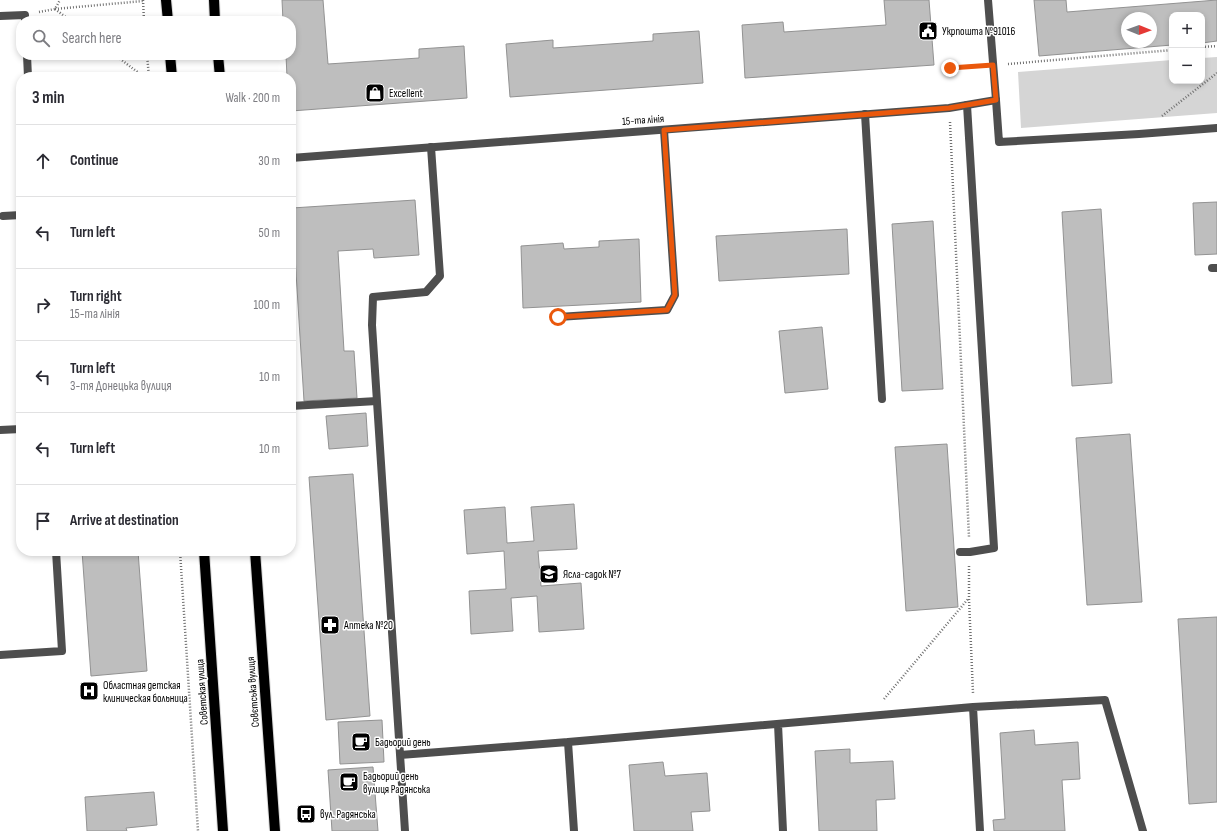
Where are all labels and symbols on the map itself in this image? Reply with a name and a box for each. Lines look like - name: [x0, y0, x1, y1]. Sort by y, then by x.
- north arrow: [1121, 12, 1157, 48]
- public building icon: Укрпошта №91016: [917, 20, 939, 42]
- place label: Укрпошта №91016: [942, 25, 1015, 38]
- route end: [941, 59, 959, 77]
- shop icon: Excellent: [364, 82, 386, 104]
- place label: Excellent: [389, 87, 424, 100]
- street label: 15-та лінія: [621, 112, 665, 128]
- route start: [549, 308, 567, 326]
- school or university icon: Ясла-садок №7: [538, 563, 560, 585]
- place label: Ясла-садок №7: [563, 568, 622, 581]
- pharmacy icon: Аптека №20: [319, 614, 341, 636]
- place label: Аптека №20: [343, 619, 393, 632]
- street label: Совєтська вулиця: [244, 656, 262, 728]
- street label: Советская улица: [193, 659, 211, 725]
- place label: Областная детская клиническая больница: [103, 679, 188, 705]
- hospital icon: Областная детская клиническая больница: [78, 680, 100, 702]
- cafe icon: Бадьорий день: [350, 731, 372, 753]
- place label: Бадьорий день: [375, 736, 431, 749]
- place label: Бадьорий день вулиця Радянська: [363, 770, 430, 796]
- cafe icon: Бадьорий день вулиця Радянська: [338, 771, 360, 793]
- bus stop icon: вул. Радянська: [295, 803, 317, 825]
- place label: вул. Радянська: [320, 808, 376, 821]

